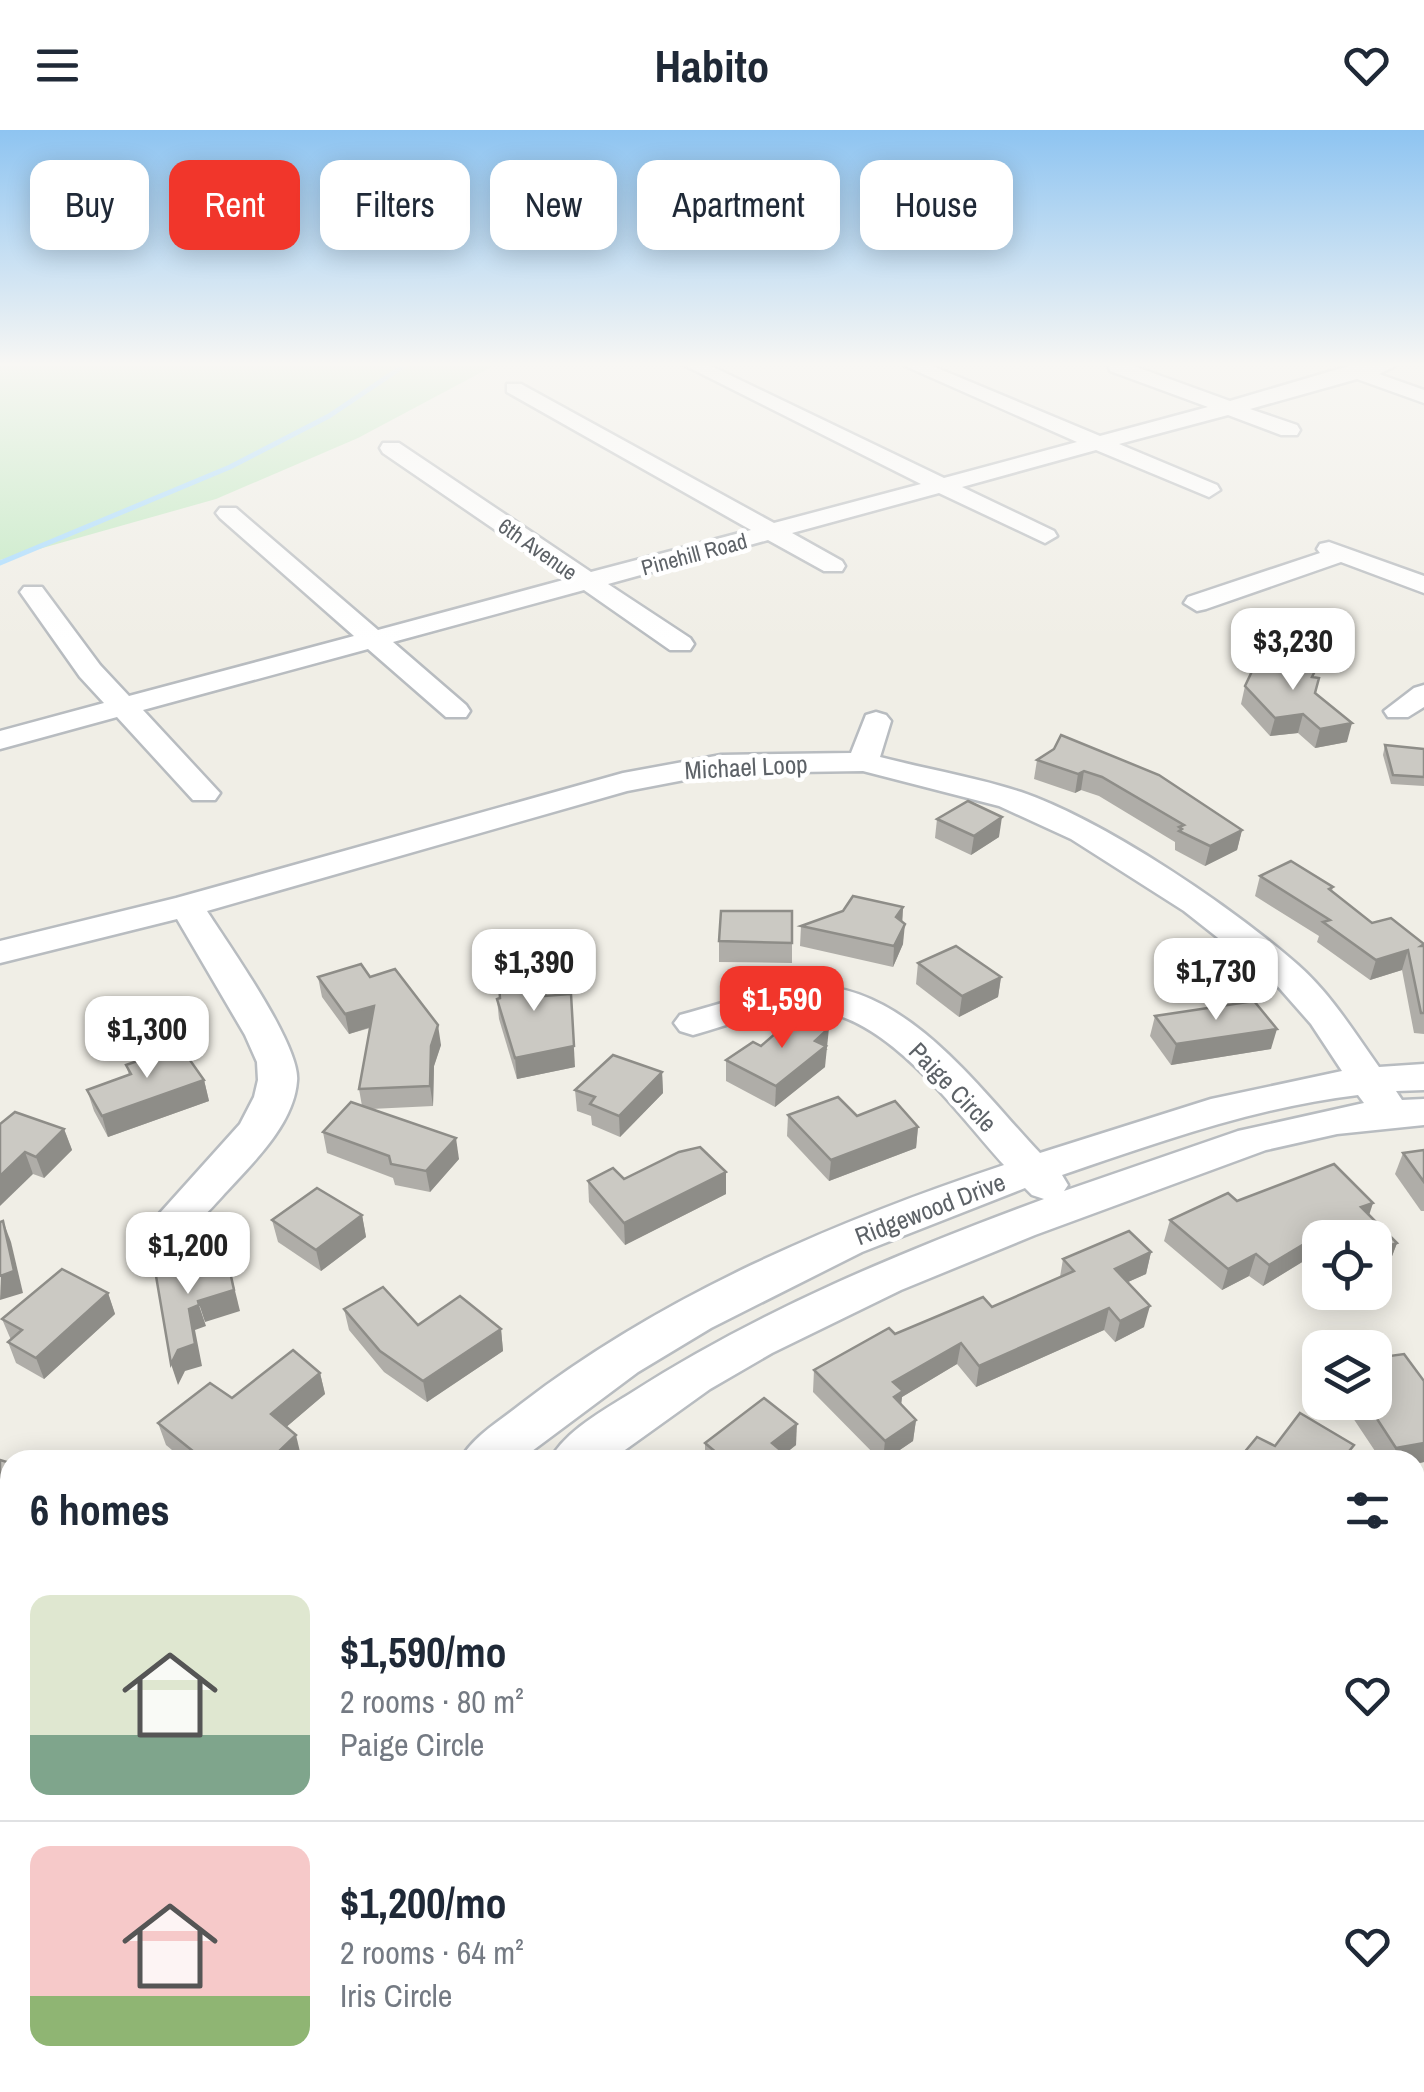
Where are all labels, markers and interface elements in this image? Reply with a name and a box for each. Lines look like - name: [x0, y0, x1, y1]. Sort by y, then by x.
- text: Habito: [655, 35, 769, 96]
- icon: menu: [30, 38, 85, 93]
- icon: heart: [1339, 38, 1394, 93]
- chip: Buy: [30, 160, 149, 250]
- chip: Rent: [169, 160, 300, 250]
- chip: Filters: [320, 160, 470, 250]
- chip: New: [490, 160, 617, 250]
- chip: Apartment: [637, 160, 840, 250]
- chip: House: [860, 160, 1013, 250]
- street label: 6th Avenue: [493, 511, 583, 587]
- street label: Pinehill Road: [638, 525, 750, 583]
- pin: $3,230: [1212, 608, 1374, 693]
- text: $3,230: [1253, 619, 1333, 662]
- street label: Michael Loop: [684, 747, 808, 787]
- pin: $1,390: [453, 929, 615, 1014]
- pin: $1,730: [1135, 938, 1297, 1023]
- text: $1,390: [494, 940, 574, 983]
- text: $1,730: [1176, 949, 1256, 992]
- pin: $1,590: [701, 966, 863, 1051]
- text: $1,590: [742, 977, 822, 1020]
- pin: $1,300: [66, 996, 228, 1081]
- text: $1,300: [107, 1007, 187, 1050]
- street label: Paige Circle: [902, 1035, 1004, 1139]
- street label: Ridgewood Drive: [850, 1165, 1010, 1253]
- pin: $1,200: [107, 1212, 269, 1297]
- map controls: [1302, 1220, 1392, 1420]
- button: locate: [1302, 1220, 1392, 1310]
- text: $1,200: [148, 1223, 228, 1266]
- button: layers: [1302, 1330, 1392, 1420]
- text: 6 homes: [30, 1482, 170, 1538]
- icon: filters: [1340, 1483, 1395, 1538]
- text: $1,590/mo: [340, 1624, 507, 1680]
- icon: home: [110, 1635, 230, 1755]
- icon: heart: [1340, 1668, 1395, 1723]
- text: 2 rooms · 80 m²: [340, 1680, 524, 1723]
- text: Paige Circle: [340, 1723, 484, 1766]
- text: $1,200/mo: [340, 1875, 507, 1931]
- icon: home: [110, 1886, 230, 2006]
- icon: heart: [1340, 1919, 1395, 1974]
- text: 2 rooms · 64 m²: [340, 1931, 524, 1974]
- text: Iris Circle: [340, 1974, 452, 2017]

